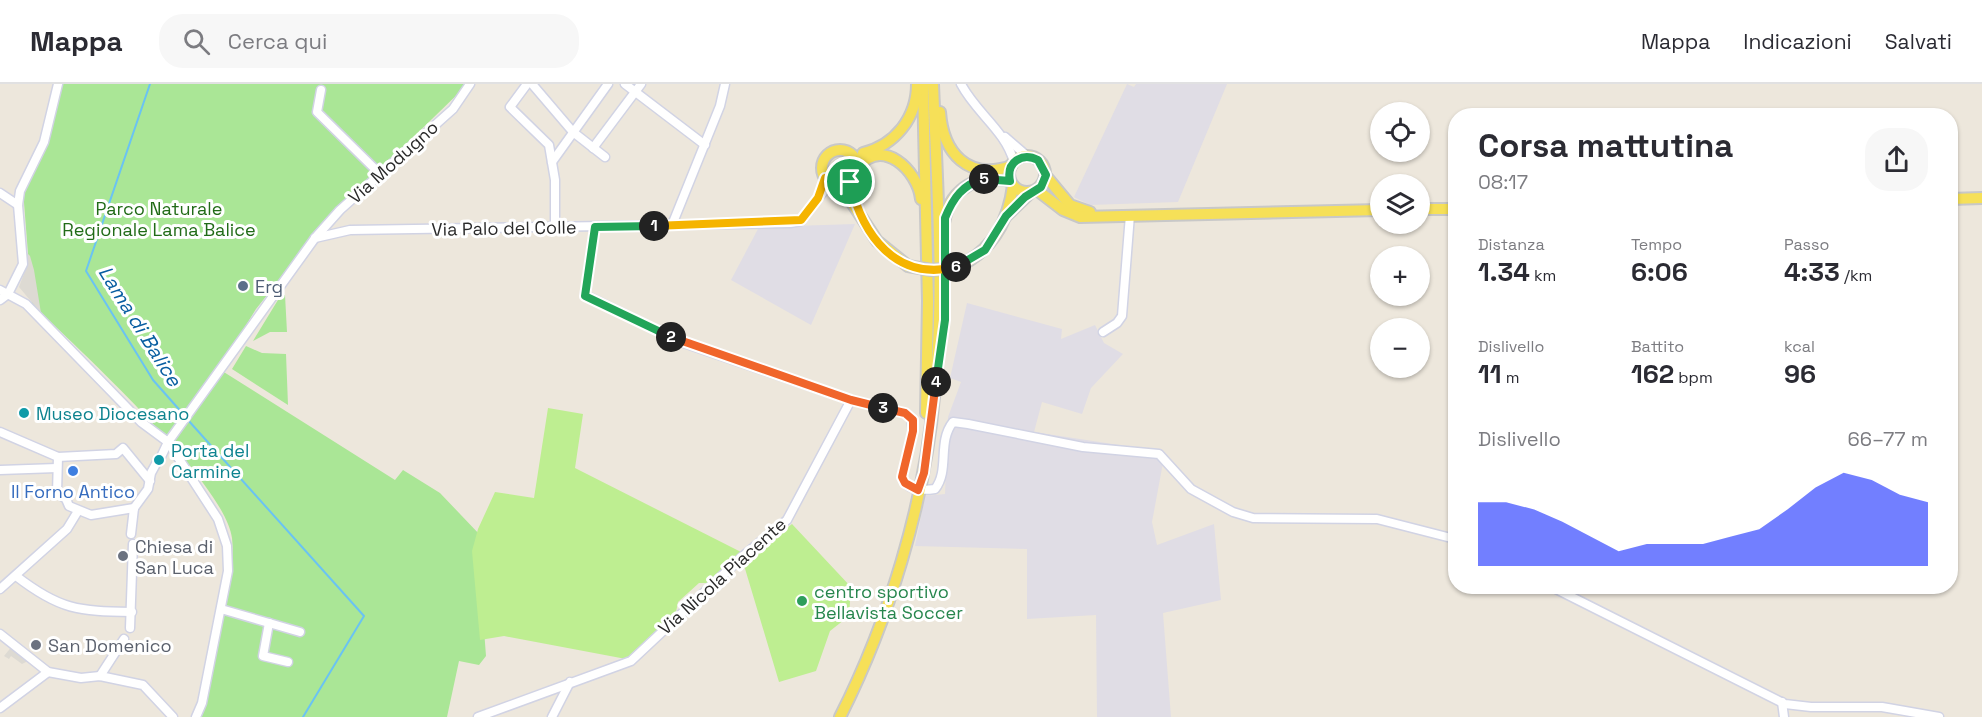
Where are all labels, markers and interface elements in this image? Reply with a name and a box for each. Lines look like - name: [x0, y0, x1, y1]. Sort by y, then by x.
- search box: [159, 14, 579, 68]
- text: Mappa: [30, 23, 123, 59]
- icon: search: [180, 25, 213, 58]
- text: Cerca qui: [228, 27, 327, 55]
- text: Mappa: [1641, 28, 1710, 55]
- text: Indicazioni: [1743, 28, 1852, 55]
- text: Salvati: [1885, 28, 1952, 55]
- map controls: [1370, 102, 1430, 378]
- button: locate: [1370, 102, 1430, 162]
- street label: Via Modugno: [343, 115, 443, 209]
- text: Corsa mattutina: [1478, 125, 1733, 167]
- button: share: [1865, 128, 1928, 191]
- pin: [824, 156, 875, 207]
- pin: 5: [969, 164, 999, 194]
- icon: arrive: [833, 165, 866, 198]
- text: 5: [979, 168, 989, 189]
- text: 08:17: [1478, 169, 1528, 195]
- button: layers: [1370, 174, 1430, 234]
- park label: Parco Naturale Regionale Lama Balice: [62, 197, 256, 241]
- pin: 1: [639, 211, 669, 241]
- street label: Via Palo del Colle: [431, 215, 577, 241]
- text: 1: [650, 215, 658, 236]
- text: Distanza: [1478, 234, 1545, 255]
- text: Tempo: [1631, 234, 1682, 255]
- text: Passo: [1784, 234, 1829, 255]
- button: +: [1370, 246, 1430, 306]
- pin: 6: [941, 252, 971, 282]
- text: 1.34: [1478, 255, 1530, 289]
- text: 6:06: [1631, 255, 1688, 289]
- text: 4:33: [1784, 255, 1840, 289]
- text: 6: [951, 256, 961, 277]
- water label: Lama di Balice: [93, 261, 188, 392]
- text: km: [1530, 265, 1556, 286]
- text: /km: [1840, 265, 1872, 286]
- place label: Erg: [255, 275, 283, 298]
- marker: Erg: [236, 279, 250, 293]
- button: −: [1370, 318, 1430, 378]
- pin: 2: [656, 322, 686, 352]
- text: 2: [666, 326, 676, 347]
- text: Dislivello: [1478, 336, 1544, 357]
- text: Battito: [1631, 336, 1684, 357]
- text: kcal: [1784, 336, 1815, 357]
- text: 11: [1478, 357, 1502, 391]
- text: 162: [1631, 357, 1674, 391]
- text: 96: [1784, 357, 1816, 391]
- pin: 4: [921, 367, 951, 397]
- text: m: [1502, 367, 1519, 388]
- text: bpm: [1674, 367, 1713, 388]
- text: 4: [931, 371, 941, 392]
- pin: 3: [868, 393, 898, 423]
- text: 3: [878, 397, 888, 418]
- place label: Museo Diocesano: [36, 402, 189, 425]
- marker: Museo Diocesano: [17, 406, 31, 420]
- text: Dislivello: [1478, 426, 1561, 452]
- text: 66–77 m: [1848, 426, 1928, 452]
- place label: Porta del Carmine: [171, 439, 249, 483]
- marker: Porta del Carmine: [152, 453, 166, 467]
- marker: Il Forno Antico: [66, 464, 80, 478]
- place label: Il Forno Antico: [11, 480, 135, 503]
- street label: Via Nicola Piacente: [653, 512, 791, 640]
- place label: Chiesa di San Luca: [135, 535, 214, 579]
- marker: Chiesa di San Luca: [116, 549, 130, 563]
- place label: centro sportivo Bellavista Soccer: [814, 580, 963, 624]
- marker: centro sportivo Bellavista Soccer: [795, 594, 809, 608]
- place label: San Domenico: [48, 634, 172, 657]
- marker: San Domenico: [29, 638, 43, 652]

